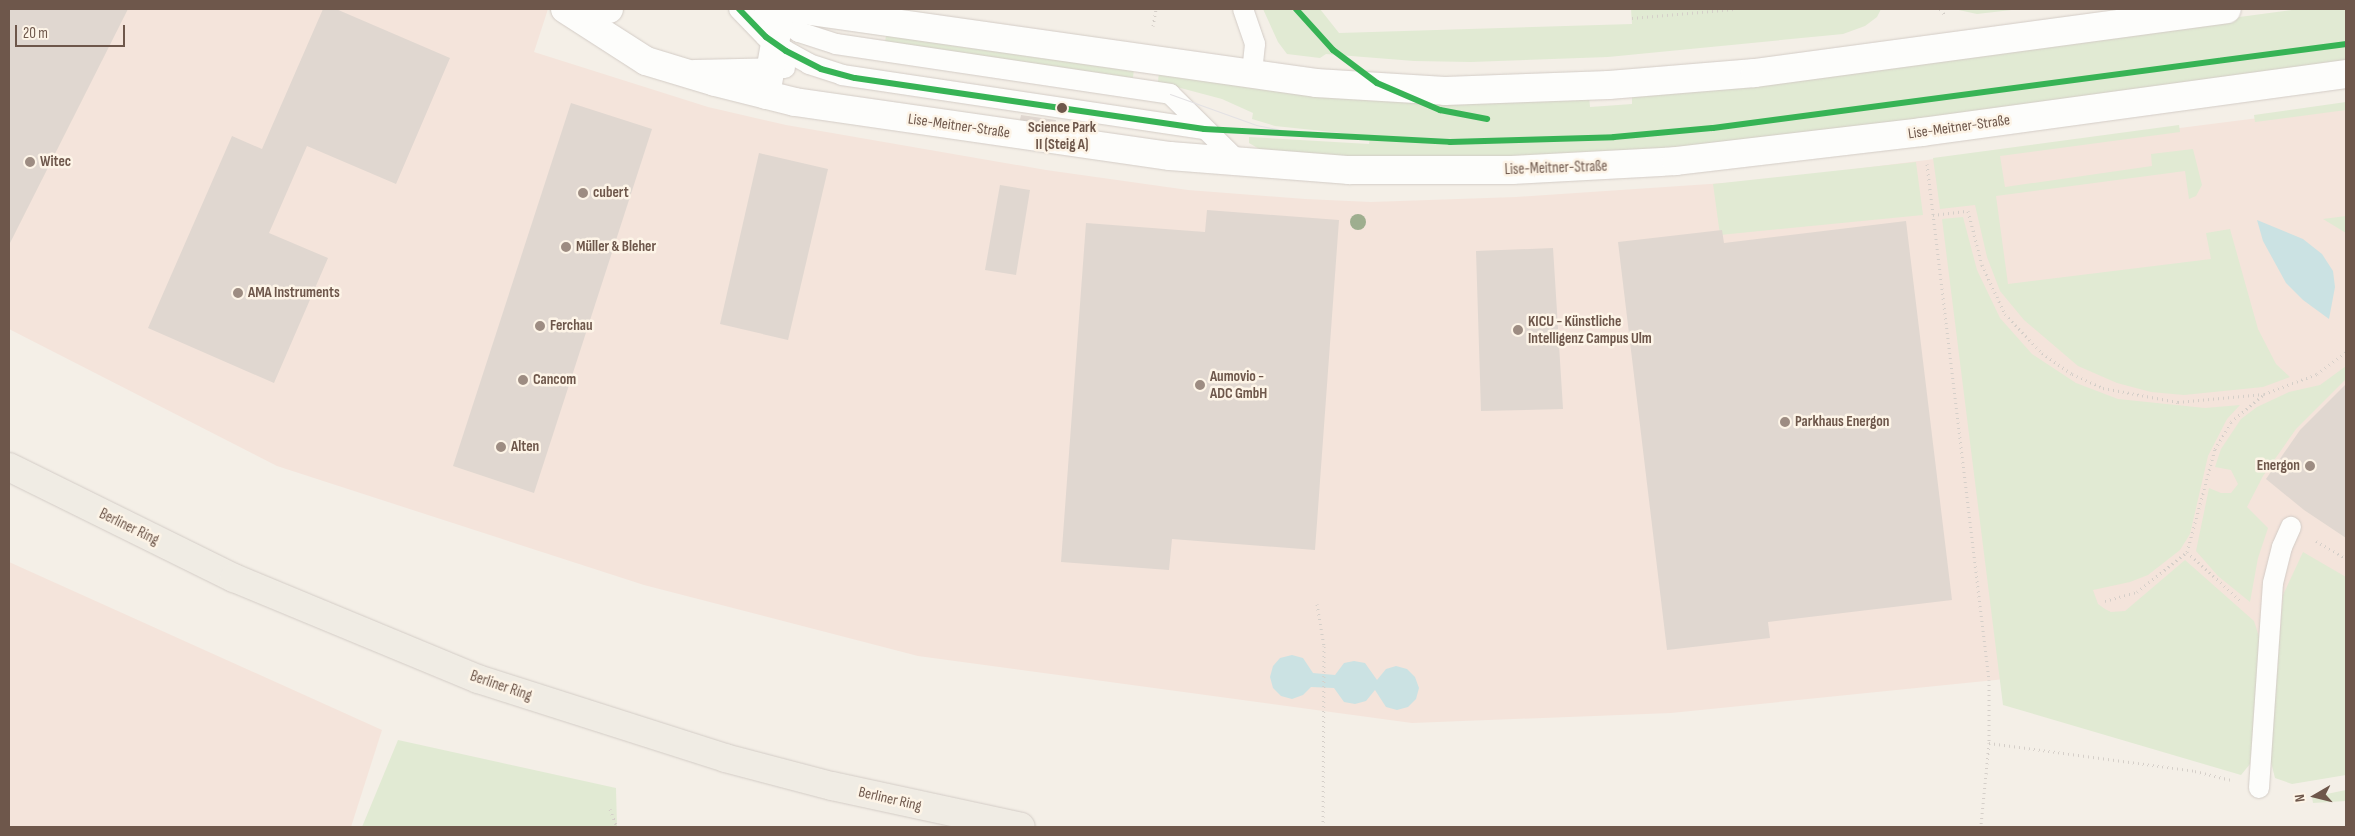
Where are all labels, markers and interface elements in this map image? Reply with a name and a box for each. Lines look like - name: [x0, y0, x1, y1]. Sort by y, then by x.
- scale bar: [18, 15, 128, 47]
- text: 20 m: [23, 24, 48, 43]
- marker: Science Park II (Steig A): [1053, 99, 1071, 117]
- street label: Lise-Meitner-Straße: [907, 110, 1011, 142]
- street label: Lise-Meitner-Straße: [1907, 111, 2011, 143]
- place label: Science Park II (Steig A): [1028, 118, 1096, 153]
- place label: Witec: [40, 153, 71, 171]
- marker: Witec: [24, 156, 36, 168]
- street label: Lise-Meitner-Straße: [1504, 157, 1608, 179]
- place label: cubert: [593, 184, 629, 202]
- marker: cubert: [577, 187, 589, 199]
- place label: Müller & Bleher: [576, 238, 656, 256]
- marker: Müller & Bleher: [560, 241, 572, 253]
- place label: AMA Instruments: [248, 284, 340, 302]
- marker: AMA Instruments: [232, 287, 244, 299]
- place label: KICU - Künstliche Intelligenz Campus Ulm: [1528, 312, 1652, 347]
- place label: Ferchau: [550, 317, 593, 335]
- marker: Ferchau: [534, 320, 546, 332]
- marker: KICU - Künstliche Intelligenz Campus Ulm: [1512, 324, 1524, 336]
- place label: Aumovio - ADC GmbH: [1210, 367, 1267, 402]
- place label: Cancom: [533, 371, 576, 389]
- marker: Cancom: [517, 374, 529, 386]
- marker: Aumovio - ADC GmbH: [1194, 379, 1206, 391]
- place label: Parkhaus Energon: [1795, 413, 1889, 431]
- marker: Parkhaus Energon: [1779, 416, 1791, 428]
- place label: Alten: [511, 438, 539, 456]
- marker: Alten: [495, 441, 507, 453]
- place label: Energon: [2257, 457, 2300, 475]
- marker: Energon: [2304, 460, 2316, 472]
- street label: Berliner Ring: [96, 505, 162, 549]
- street label: Berliner Ring: [468, 667, 534, 705]
- north arrow: [2290, 771, 2340, 821]
- street label: Berliner Ring: [857, 783, 923, 815]
- text: N: [2291, 793, 2309, 803]

